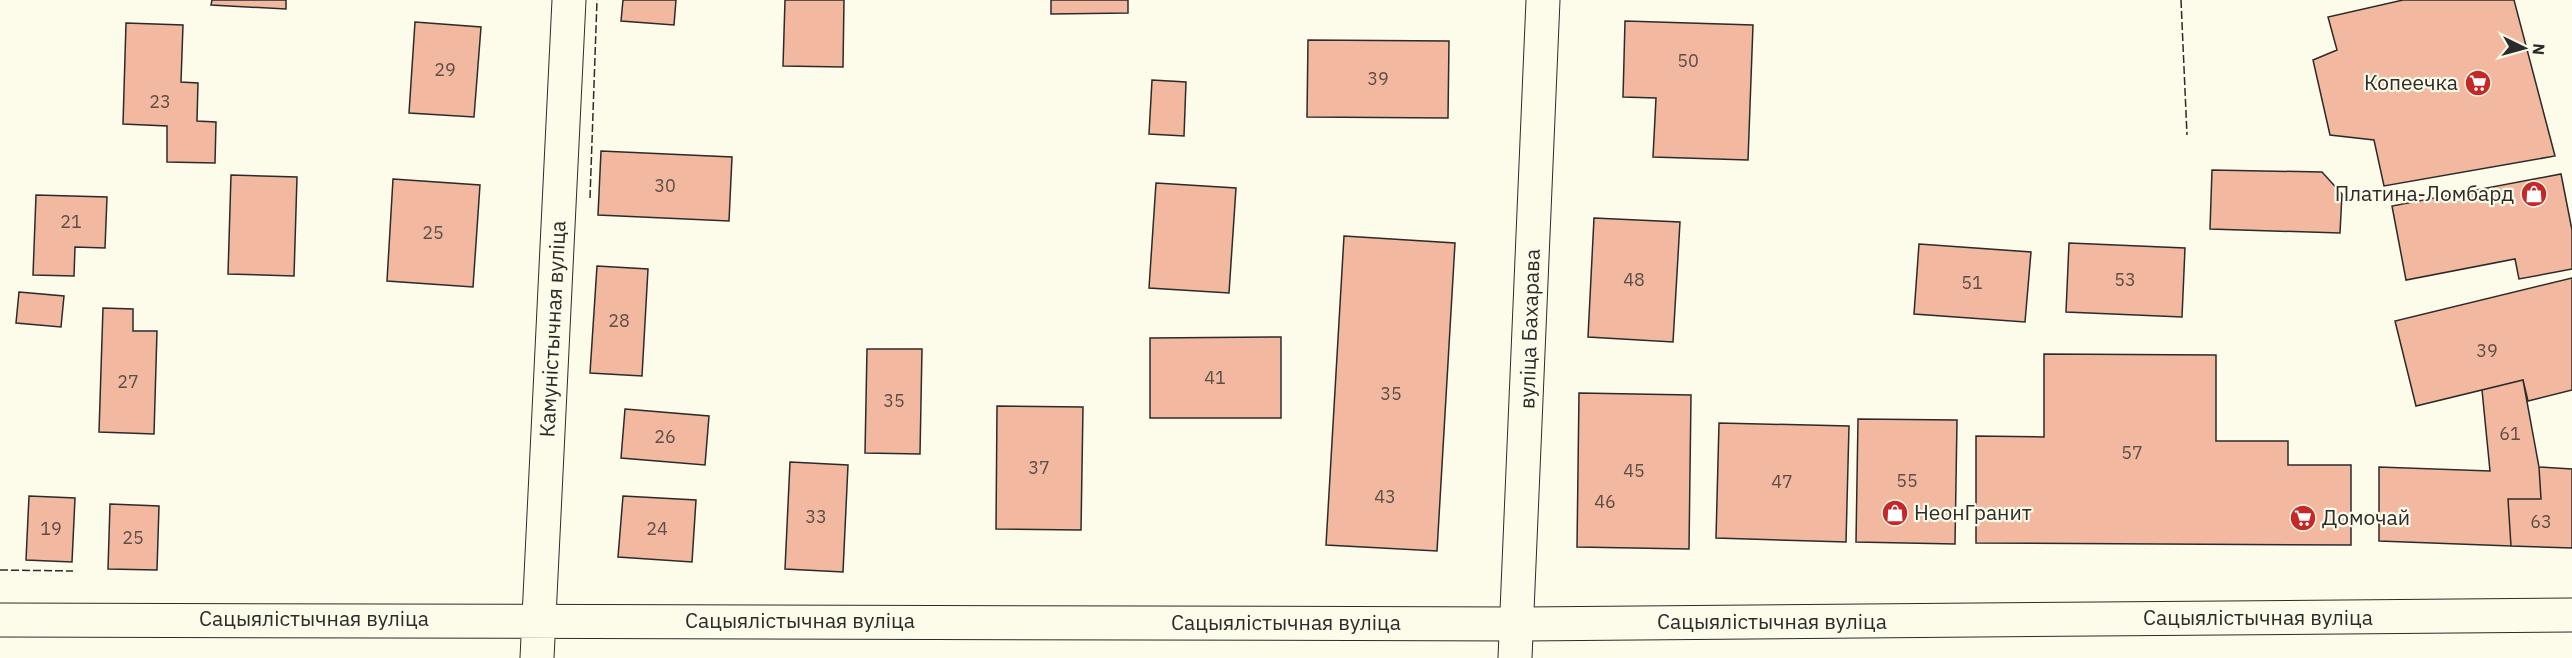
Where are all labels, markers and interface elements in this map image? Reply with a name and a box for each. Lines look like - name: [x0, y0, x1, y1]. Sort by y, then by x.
- north arrow: [2494, 18, 2554, 78]
- text: N: [2528, 43, 2549, 56]
- house number: 50: [1677, 49, 1699, 72]
- house number: 29: [434, 58, 456, 81]
- house number: 39: [1367, 67, 1389, 90]
- place label: Копеечка: [2364, 68, 2458, 96]
- supermarket icon: Копеечка: [2463, 68, 2493, 98]
- house number: 23: [149, 90, 171, 113]
- house number: 30: [654, 174, 676, 197]
- place label: Платина-Ломбард: [2335, 179, 2514, 207]
- shop icon: Платина-Ломбард: [2519, 179, 2549, 209]
- house number: 21: [60, 210, 82, 233]
- street label: Камуністычная вуліца: [532, 220, 572, 438]
- house number: 25: [422, 221, 444, 244]
- street label: вуліца Бахарава: [1512, 248, 1546, 410]
- house number: 48: [1623, 268, 1645, 291]
- house number: 53: [2114, 268, 2136, 291]
- house number: 51: [1961, 271, 1983, 294]
- house number: 28: [608, 309, 630, 332]
- house number: 39: [2476, 339, 2498, 362]
- house number: 41: [1204, 366, 1226, 389]
- house number: 27: [117, 370, 139, 393]
- house number: 35: [1380, 382, 1402, 405]
- house number: 35: [883, 389, 905, 412]
- house number: 61: [2499, 422, 2521, 445]
- house number: 26: [654, 425, 676, 448]
- house number: 57: [2121, 441, 2143, 464]
- house number: 37: [1028, 456, 1050, 479]
- house number: 45: [1623, 459, 1645, 482]
- house number: 55: [1896, 469, 1918, 492]
- house number: 47: [1771, 470, 1793, 493]
- house number: 43: [1374, 485, 1396, 508]
- house number: 46: [1594, 490, 1616, 513]
- shop icon: НеонГранит: [1880, 498, 1910, 528]
- place label: НеонГранит: [1914, 498, 2032, 526]
- supermarket icon: Домочай: [2288, 503, 2318, 533]
- place label: Домочай: [2322, 503, 2410, 531]
- house number: 33: [805, 505, 827, 528]
- house number: 63: [2530, 510, 2552, 533]
- house number: 19: [40, 517, 62, 540]
- house number: 24: [646, 517, 668, 540]
- house number: 25: [122, 526, 144, 549]
- street label: Сацыялістычная вуліца: [2143, 603, 2373, 631]
- street label: Сацыялістычная вуліца: [199, 604, 429, 632]
- street label: Сацыялістычная вуліца: [685, 606, 915, 634]
- street label: Сацыялістычная вуліца: [1657, 607, 1887, 635]
- street label: Сацыялістычная вуліца: [1171, 608, 1401, 636]

